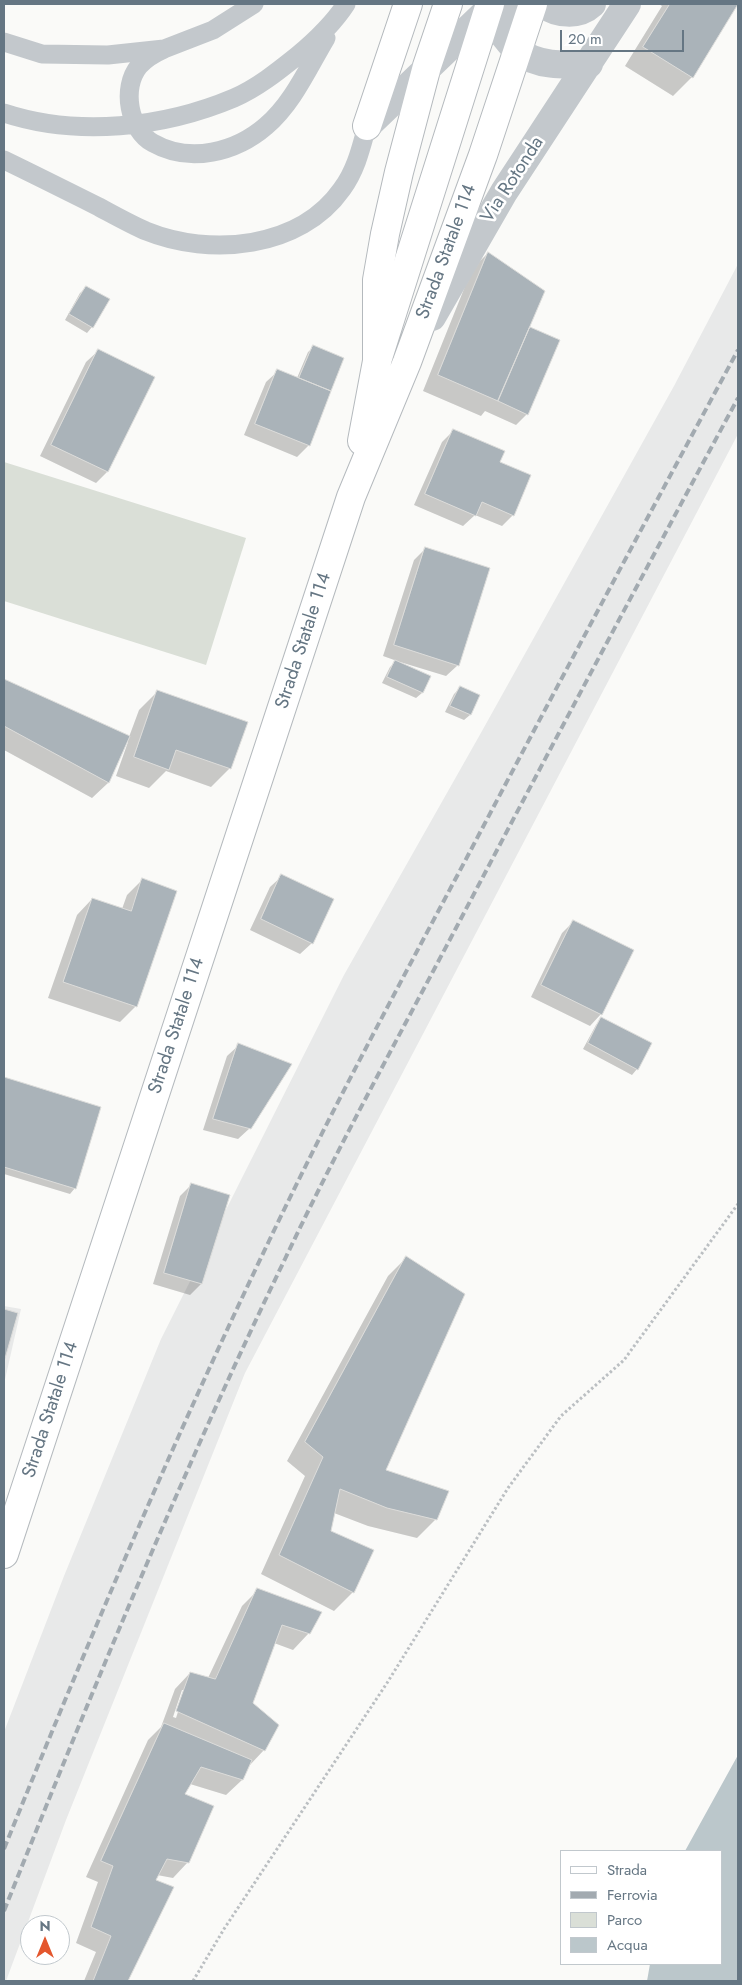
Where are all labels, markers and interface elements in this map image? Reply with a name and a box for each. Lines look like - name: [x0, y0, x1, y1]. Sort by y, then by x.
- scale bar: [562, 20, 686, 52]
- text: 20 m: [568, 28, 602, 50]
- street label: Via Rotonda: [477, 133, 549, 227]
- street label: Strada Statale 114: [412, 181, 482, 323]
- street label: Strada Statale 114: [271, 570, 337, 712]
- street label: Strada Statale 114: [144, 955, 210, 1097]
- street label: Strada Statale 114: [18, 1339, 84, 1481]
- legend: [560, 1850, 722, 1965]
- text: Strada: [607, 1859, 647, 1881]
- text: Ferrovia: [607, 1884, 658, 1906]
- text: Parco: [607, 1909, 642, 1931]
- north arrow: [20, 1915, 70, 1965]
- text: N: [39, 1916, 51, 1936]
- text: Acqua: [607, 1934, 648, 1956]

